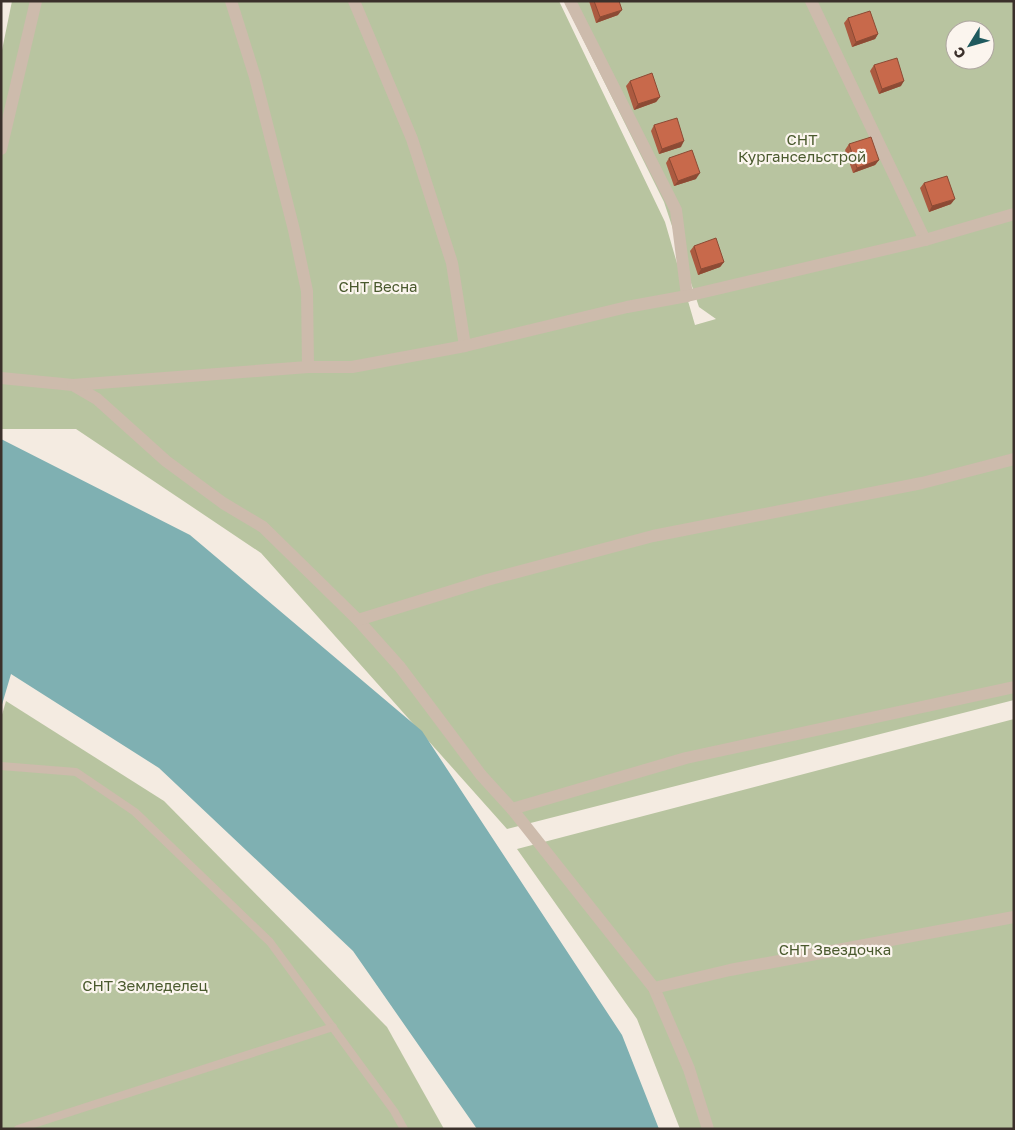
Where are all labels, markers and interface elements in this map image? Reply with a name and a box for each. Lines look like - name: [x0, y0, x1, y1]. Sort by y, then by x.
- north arrow: [945, 20, 995, 70]
- text: С: [949, 44, 969, 62]
- park label: СНТ Кургансельстрой: [738, 130, 866, 165]
- park label: СНТ Весна: [338, 277, 418, 295]
- park label: СНТ Звездочка: [779, 940, 891, 958]
- park label: СНТ Земледелец: [82, 976, 208, 994]

